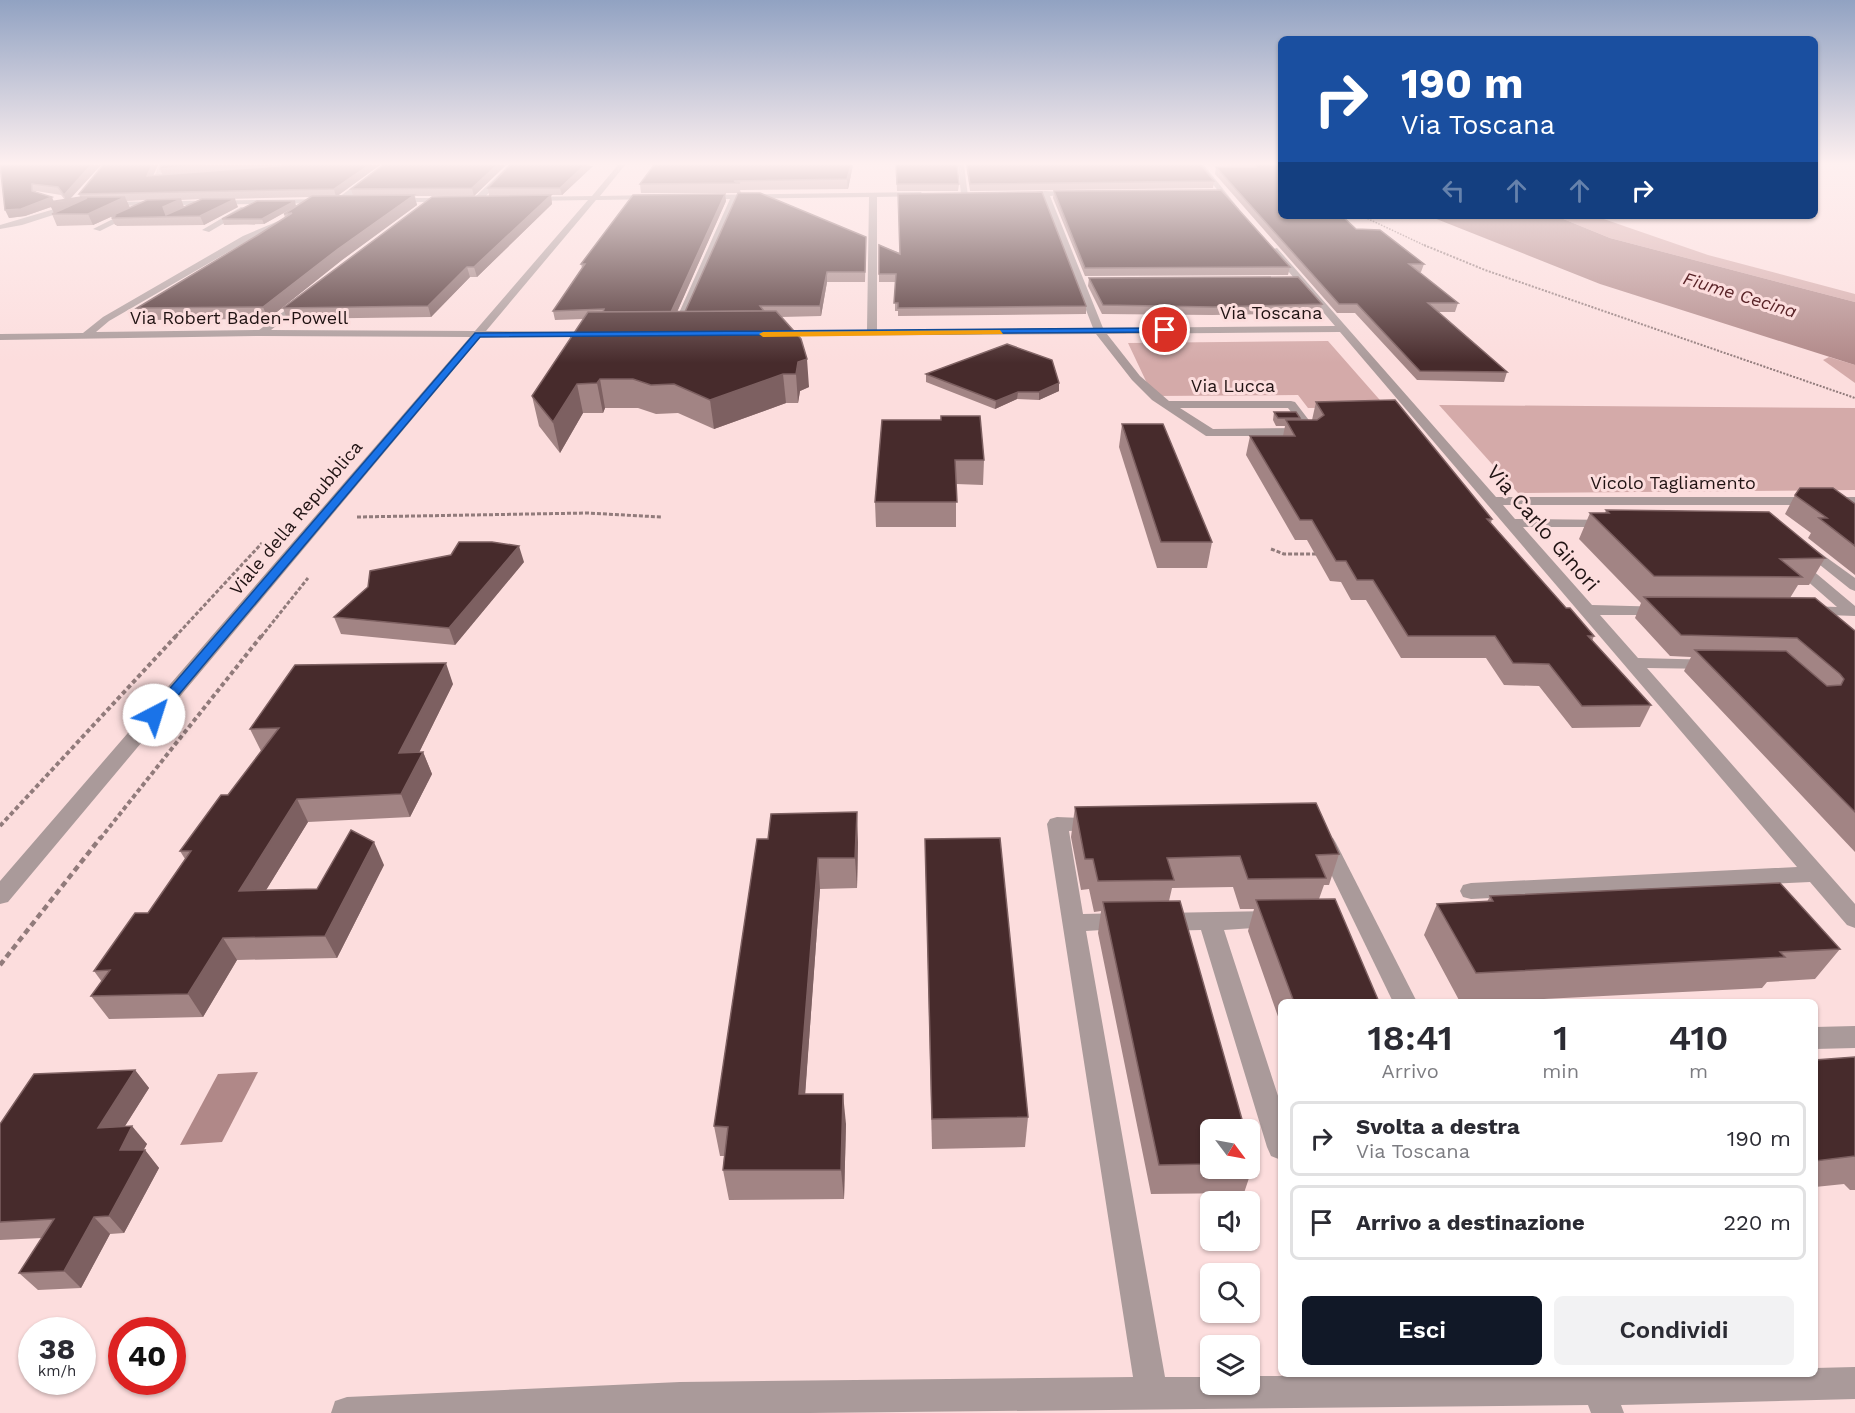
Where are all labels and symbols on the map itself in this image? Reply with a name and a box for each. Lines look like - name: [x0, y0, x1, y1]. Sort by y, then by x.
- water label: Fiume Cecina: [1681, 267, 1799, 322]
- street label: Via Toscana: [1220, 302, 1322, 323]
- pin: [1139, 304, 1190, 355]
- street label: Via Robert Baden-Powell: [130, 307, 349, 328]
- street label: Via Lucca: [1191, 375, 1275, 396]
- street label: Viale della Repubblica: [225, 436, 366, 599]
- street label: Via Carlo Ginori: [1482, 459, 1605, 596]
- street label: Vicolo Tagliamento: [1590, 472, 1756, 493]
- position arrow: [122, 683, 186, 747]
- north arrow: [1200, 1119, 1260, 1179]
- speed limit sign: 40: [108, 1317, 186, 1395]

